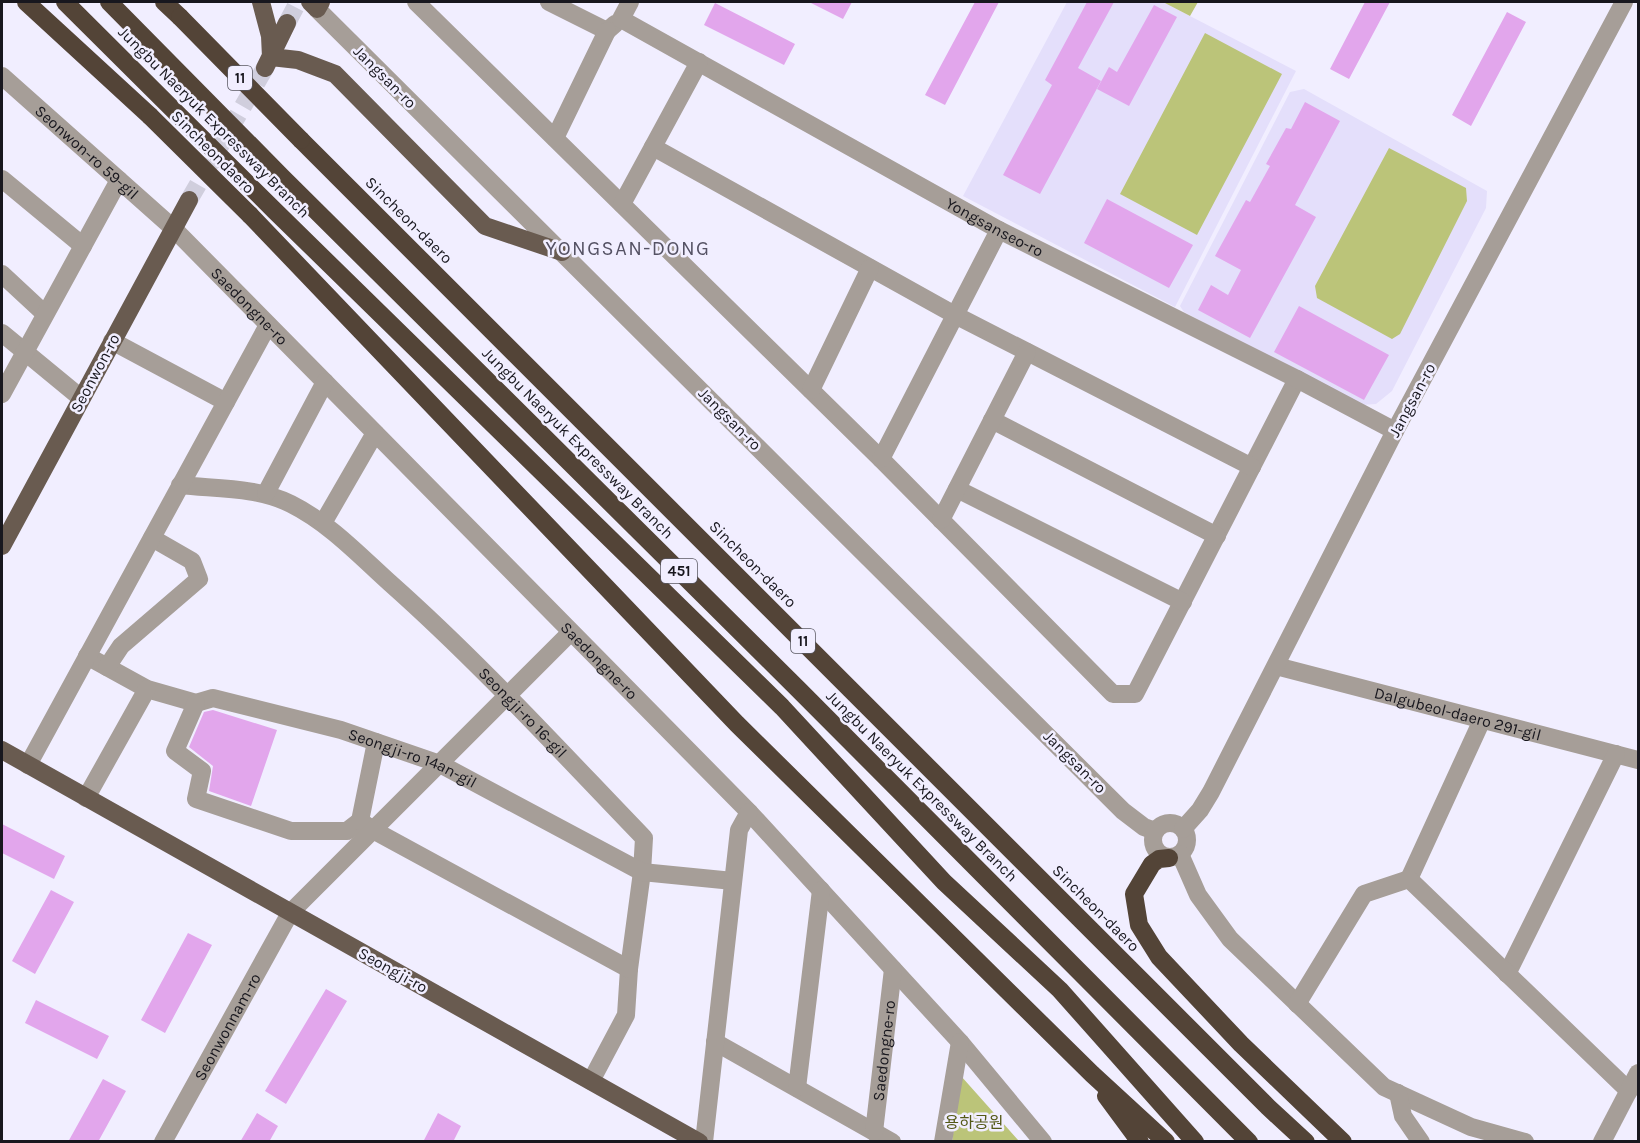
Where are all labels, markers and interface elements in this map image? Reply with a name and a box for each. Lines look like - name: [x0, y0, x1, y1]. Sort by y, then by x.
- street label: Jungbu Naeryuk Expressway Branch: [114, 22, 314, 222]
- street label: Jangsan-ro: [350, 42, 420, 112]
- road number: 11: [228, 66, 252, 90]
- street label: Seonwon-ro 59-gil: [31, 101, 143, 203]
- street label: Sincheondaero: [168, 107, 258, 197]
- street label: Sincheon-daero: [362, 173, 456, 267]
- street label: Yongsanseo-ro: [943, 193, 1047, 260]
- district label: YONGSAN-DONG: [545, 237, 711, 260]
- street label: Saedongne-ro: [207, 263, 292, 349]
- street label: Seonwon-ro: [66, 330, 124, 416]
- street label: Jungbu Naeryuk Expressway Branch: [478, 343, 678, 543]
- street label: Jangsan-ro: [1385, 360, 1439, 440]
- street label: Jangsan-ro: [695, 384, 765, 454]
- street label: Sincheon-daero: [706, 517, 800, 611]
- road number: 451: [661, 559, 697, 583]
- street label: Saedongne-ro: [557, 617, 642, 703]
- road number: 11: [791, 629, 815, 653]
- street label: Seongji-ro 16-gil: [475, 663, 571, 761]
- street label: Dalgubeol-daero 291-gil: [1372, 682, 1543, 744]
- street label: Jungbu Naeryuk Expressway Branch: [822, 686, 1022, 886]
- street label: Seongji-ro 14an-gil: [346, 724, 480, 792]
- street label: Jangsan-ro: [1040, 727, 1110, 797]
- street label: Sincheon-daero: [1049, 861, 1143, 955]
- street label: Seongji-ro: [355, 943, 431, 997]
- street label: Seonwonnam-ro: [190, 970, 264, 1084]
- street label: Saedongne-ro: [868, 999, 899, 1102]
- park label: 용하공원: [945, 1113, 1003, 1132]

